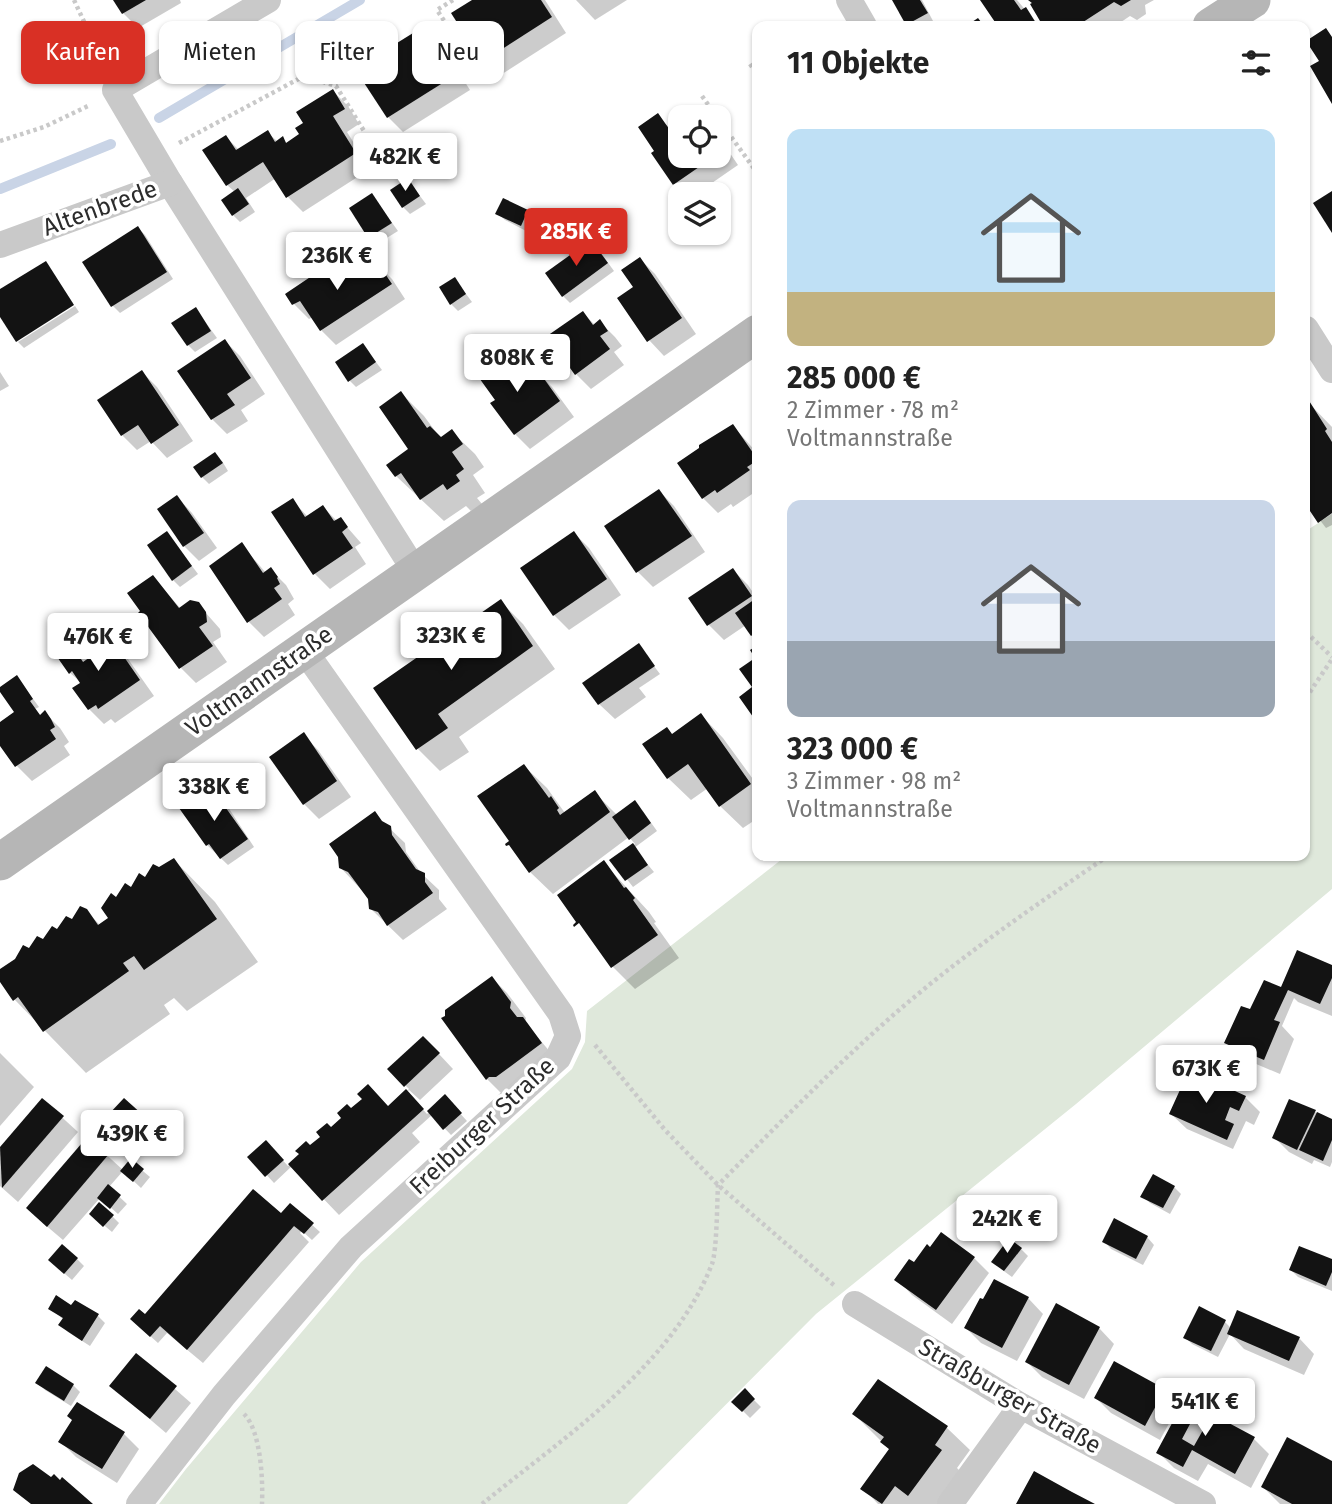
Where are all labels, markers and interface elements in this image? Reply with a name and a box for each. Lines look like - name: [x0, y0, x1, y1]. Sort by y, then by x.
- chip: Kaufen: [21, 21, 145, 84]
- chip: Mieten: [159, 21, 281, 84]
- chip: Filter: [295, 21, 398, 84]
- chip: Neu: [412, 21, 504, 84]
- icon: filters: [1237, 44, 1275, 82]
- text: 11 Objekte: [787, 45, 929, 81]
- map controls: [668, 105, 731, 245]
- button: locate: [668, 105, 731, 168]
- pin: 482K €: [348, 134, 462, 193]
- text: 482K €: [369, 142, 441, 170]
- street label: Altenbrede: [39, 174, 161, 242]
- icon: home: [968, 175, 1094, 301]
- button: layers: [668, 182, 731, 245]
- pin: 285K €: [519, 208, 633, 268]
- text: 285K €: [540, 217, 612, 245]
- pin: 236K €: [280, 232, 394, 292]
- text: 236K €: [302, 241, 372, 269]
- pin: 808K €: [460, 334, 574, 394]
- text: 808K €: [480, 343, 554, 371]
- text: 285 000 €: [787, 360, 921, 396]
- text: 2 Zimmer · 78 m²: [787, 396, 959, 424]
- text: Voltmannstraße: [787, 424, 953, 452]
- icon: home: [968, 546, 1094, 672]
- pin: 323K €: [394, 612, 508, 672]
- pin: 476K €: [41, 614, 155, 673]
- street label: Voltmannstraße: [180, 620, 338, 742]
- text: 323K €: [416, 621, 486, 649]
- text: 476K €: [63, 622, 133, 650]
- text: 323 000 €: [787, 731, 918, 767]
- pin: 338K €: [157, 764, 271, 823]
- text: 3 Zimmer · 98 m²: [787, 767, 961, 795]
- text: 338K €: [179, 772, 249, 800]
- text: Voltmannstraße: [787, 795, 953, 823]
- pin: 673K €: [1149, 1046, 1263, 1105]
- street label: Freiburger Straße: [404, 1052, 560, 1200]
- text: 673K €: [1172, 1054, 1240, 1082]
- pin: 439K €: [75, 1110, 189, 1170]
- text: 439K €: [97, 1119, 167, 1147]
- pin: 242K €: [950, 1196, 1064, 1255]
- text: 242K €: [972, 1204, 1042, 1232]
- street label: Straßburger Straße: [914, 1332, 1106, 1460]
- pin: 541K €: [1148, 1378, 1262, 1438]
- text: 541K €: [1171, 1387, 1239, 1415]

